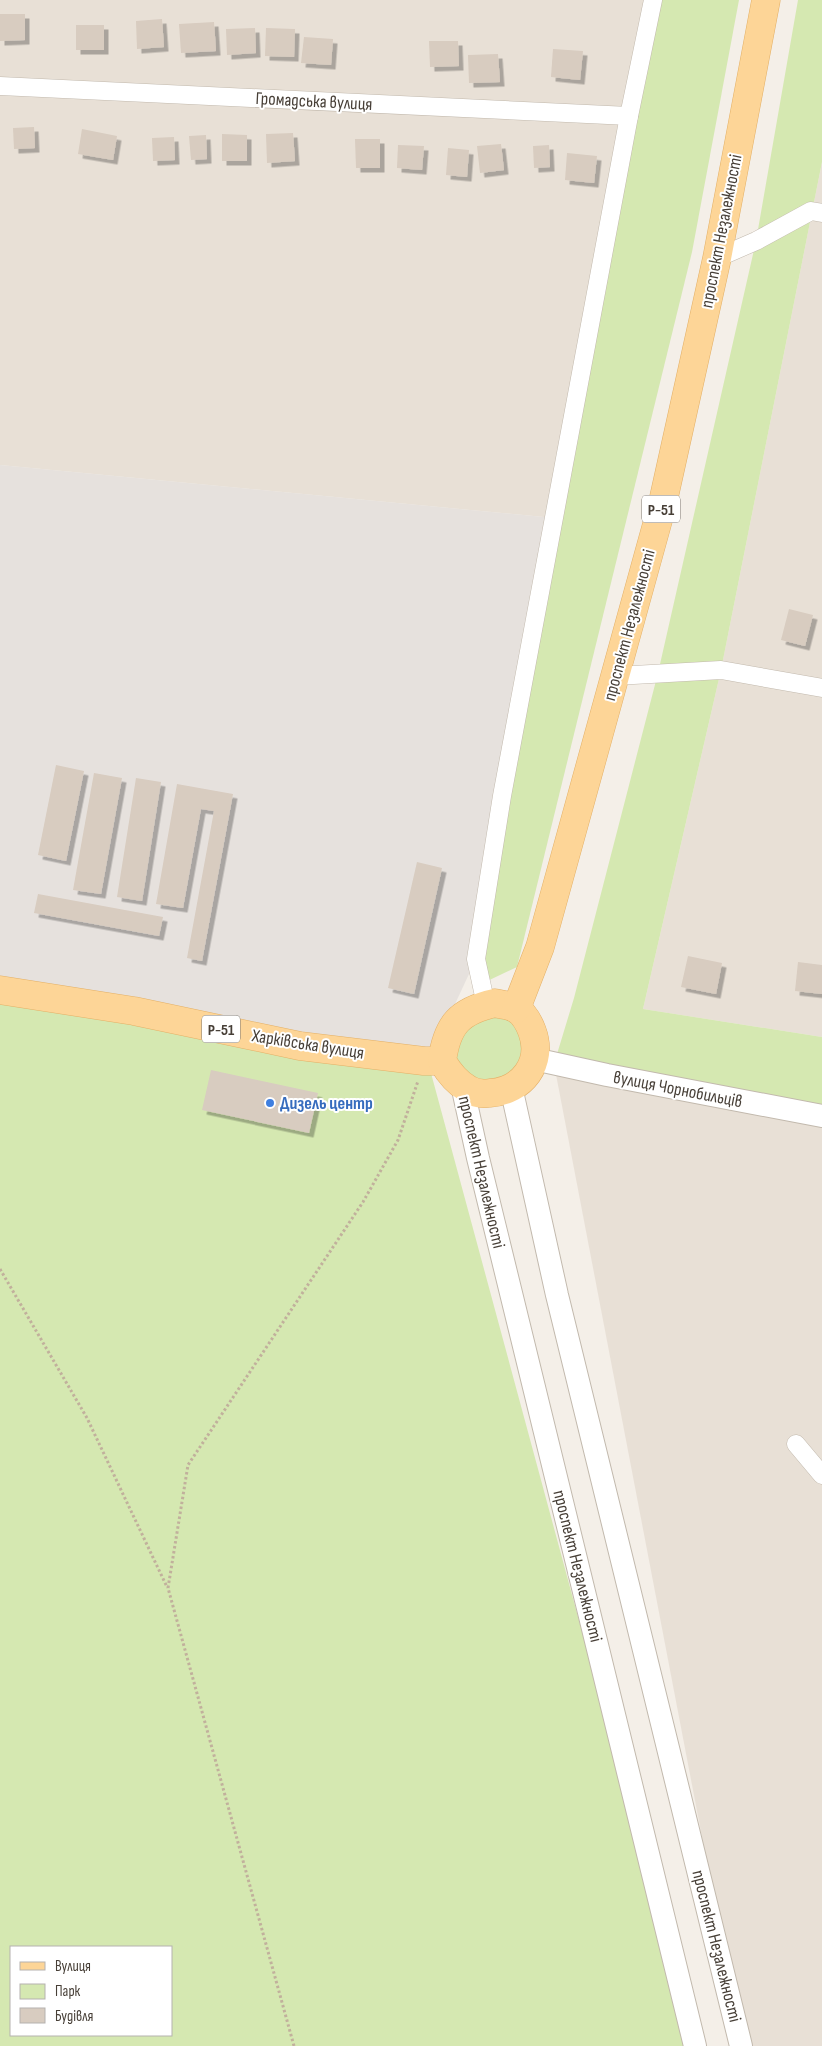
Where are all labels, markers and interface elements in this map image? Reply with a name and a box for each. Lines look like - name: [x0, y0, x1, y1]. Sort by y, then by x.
- street label: Громадська вулиця: [255, 88, 373, 115]
- street label: проспект Незалежності: [696, 153, 747, 310]
- road number: Р-51: [642, 496, 680, 522]
- street label: проспект Незалежності: [599, 547, 660, 703]
- road number: Р-51: [202, 1016, 240, 1042]
- street label: Харківська вулиця: [249, 1025, 365, 1064]
- street label: вулиця Чорнобильців: [612, 1067, 744, 1112]
- place label: Дизель центр: [280, 1093, 373, 1114]
- street label: проспект Незалежності: [454, 1094, 509, 1250]
- marker: Дизель центр: [264, 1097, 276, 1109]
- street label: проспект Незалежності: [548, 1488, 607, 1644]
- street label: проспект Незалежності: [687, 1868, 746, 2024]
- legend: [10, 1946, 172, 2036]
- text: Вулиця: [55, 1957, 91, 1976]
- text: Парк: [55, 1982, 81, 2001]
- text: Будівля: [55, 2007, 94, 2026]

